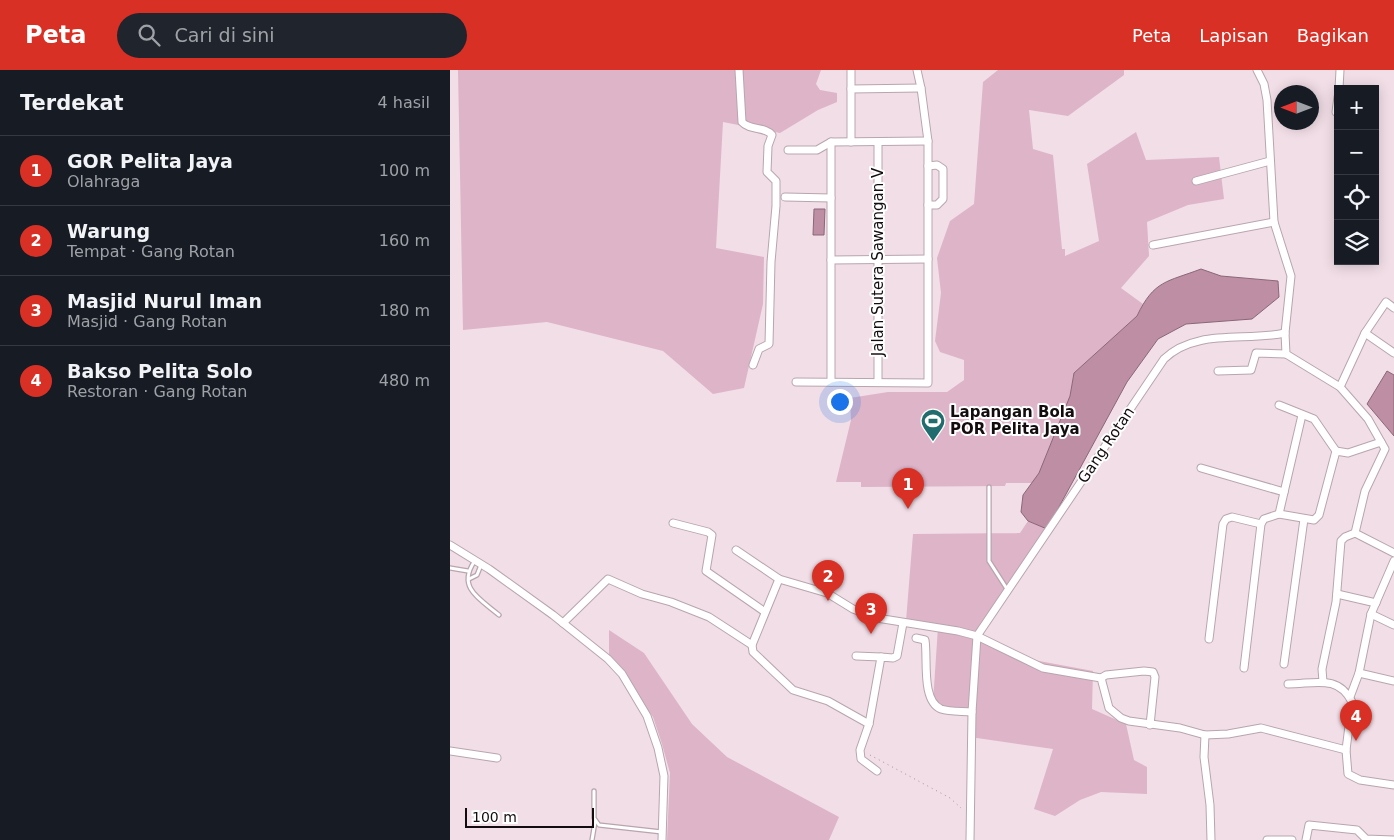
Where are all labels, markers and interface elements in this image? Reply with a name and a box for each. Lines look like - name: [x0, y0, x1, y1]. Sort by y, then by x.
- search box: [117, 13, 467, 58]
- text: Peta: [25, 21, 87, 49]
- icon: search: [135, 21, 163, 49]
- text: Cari di sini: [175, 24, 274, 46]
- text: Peta: [1132, 25, 1171, 46]
- text: Lapisan: [1199, 25, 1269, 46]
- text: Bagikan: [1297, 25, 1369, 46]
- north arrow: [1274, 85, 1319, 130]
- map controls: [1334, 85, 1379, 265]
- button: +: [1334, 85, 1379, 130]
- text: Terdekat: [20, 91, 124, 115]
- text: 4 hasil: [378, 93, 430, 112]
- button: −: [1334, 130, 1379, 175]
- text: GOR Pelita Jaya: [67, 150, 233, 172]
- text: 1: [30, 161, 42, 180]
- text: 100 m: [379, 161, 430, 180]
- street label: Jalan Sutera Sawangan V: [869, 167, 887, 357]
- text: Olahraga: [67, 172, 140, 191]
- button: locate: [1334, 175, 1379, 220]
- text: Warung: [67, 220, 150, 242]
- button: layers: [1334, 220, 1379, 265]
- text: 2: [30, 231, 42, 250]
- text: 160 m: [379, 231, 430, 250]
- text: Tempat · Gang Rotan: [67, 242, 235, 261]
- text: Masjid Nurul Iman: [67, 290, 262, 312]
- text: 3: [30, 301, 42, 320]
- text: 180 m: [379, 301, 430, 320]
- text: Masjid · Gang Rotan: [67, 312, 227, 331]
- text: Bakso Pelita Solo: [67, 360, 253, 382]
- text: 4: [30, 371, 42, 390]
- text: 480 m: [379, 371, 430, 390]
- text: Restoran · Gang Rotan: [67, 382, 247, 401]
- your location: [827, 389, 853, 415]
- place label: Lapangan Bola POR Pelita Jaya: [950, 403, 1080, 438]
- street label: Gang Rotan: [1074, 403, 1138, 487]
- sports icon: Lapangan Bola POR Pelita Jaya: [920, 408, 946, 442]
- pin: 1: [892, 468, 924, 509]
- pin: 2: [812, 560, 844, 601]
- pin: 3: [855, 593, 887, 634]
- pin: 4: [1340, 700, 1372, 741]
- scale bar: [465, 805, 594, 828]
- text: 100 m: [472, 809, 517, 825]

